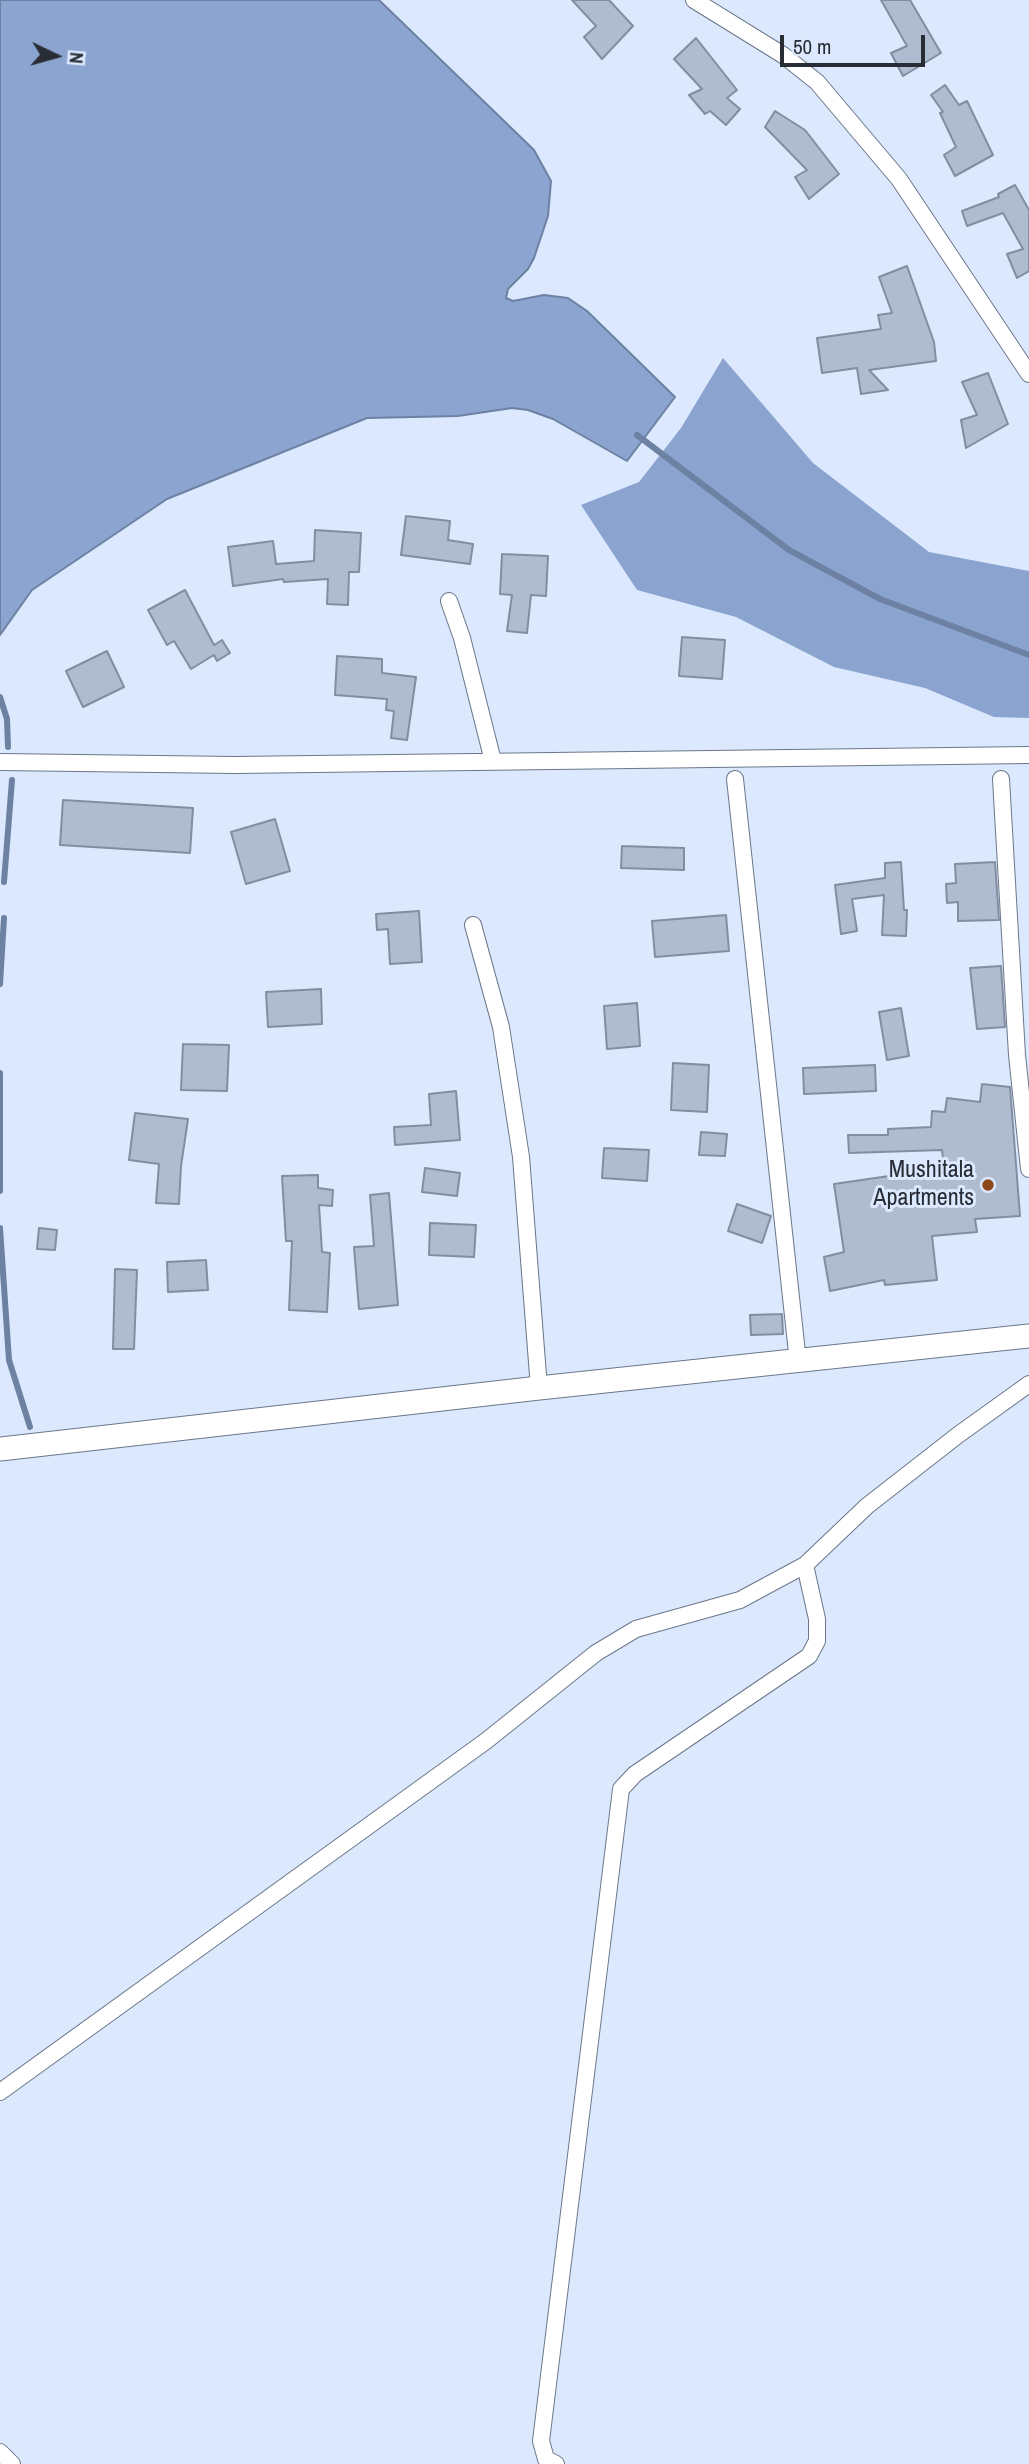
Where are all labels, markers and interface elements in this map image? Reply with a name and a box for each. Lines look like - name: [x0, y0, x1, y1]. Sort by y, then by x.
- north arrow: [21, 21, 91, 91]
- scale bar: [784, 21, 929, 65]
- text: 50 m: [793, 32, 831, 61]
- text: N: [63, 51, 90, 65]
- place label: Mushitala Apartments: [873, 1157, 974, 1213]
- marker: Mushitala Apartments: [980, 1177, 996, 1193]

